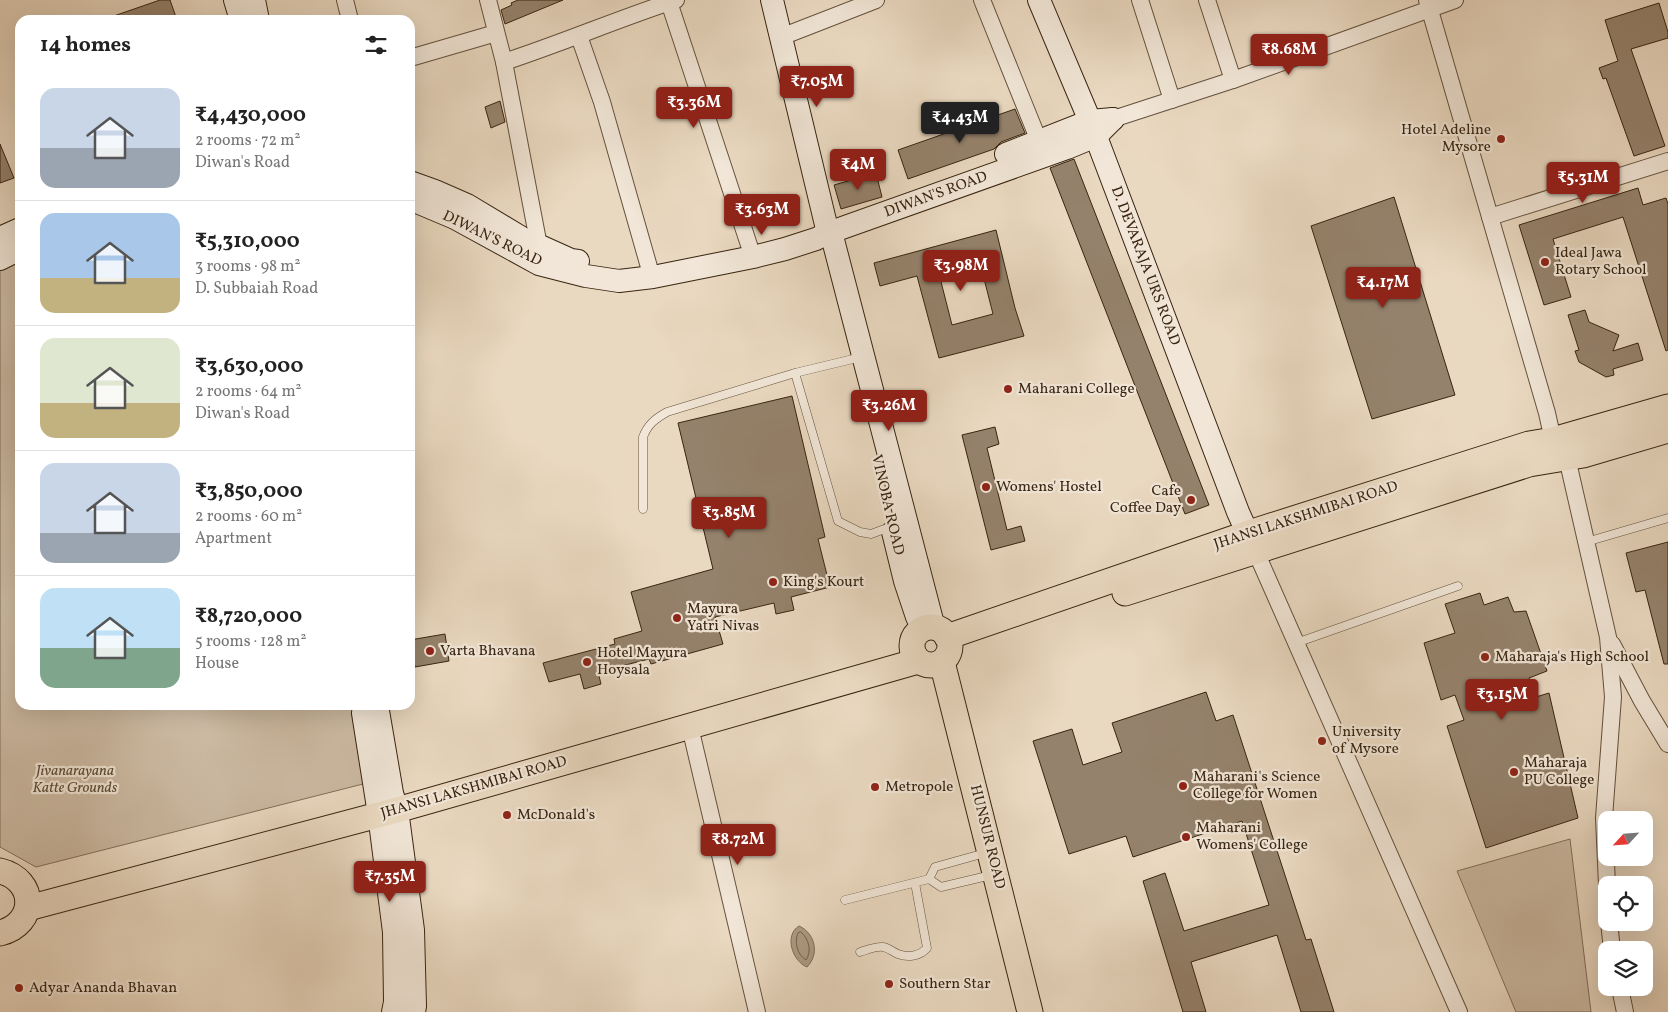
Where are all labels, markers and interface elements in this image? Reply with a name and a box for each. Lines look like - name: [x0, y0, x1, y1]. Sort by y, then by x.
- text: 14 homes: [40, 31, 131, 60]
- icon: filters: [362, 31, 390, 59]
- pin: ₹8.68M: [1248, 34, 1330, 76]
- text: ₹8.68M: [1262, 39, 1316, 61]
- pin: ₹7.05M: [776, 66, 858, 108]
- text: ₹7.05M: [791, 71, 843, 93]
- pin: ₹3.36M: [653, 86, 735, 129]
- text: ₹3.36M: [667, 92, 721, 114]
- text: ₹4,430,000: [195, 101, 306, 130]
- pin: ₹4.43M: [919, 102, 1001, 144]
- text: ₹4.43M: [932, 107, 988, 129]
- icon: home: [80, 108, 140, 168]
- place label: Hotel Adeline Mysore: [1401, 120, 1491, 158]
- text: 2 rooms · 72 m²: [195, 130, 300, 152]
- marker: Hotel Adeline Mysore: [1495, 133, 1507, 145]
- pin: ₹4M: [834, 148, 882, 191]
- text: Diwan's Road: [195, 152, 290, 174]
- text: ₹4M: [841, 154, 875, 176]
- pin: ₹5.31M: [1542, 162, 1624, 204]
- street label: DIWAN'S ROAD: [882, 167, 990, 223]
- text: ₹5.31M: [1558, 167, 1608, 189]
- street label: D. DEVARAJA URS ROAD: [1105, 183, 1185, 349]
- pin: ₹3.63M: [721, 194, 803, 236]
- text: ₹3.63M: [735, 199, 789, 221]
- street label: DIWAN'S ROAD: [439, 206, 545, 272]
- text: ₹5,310,000: [195, 227, 300, 256]
- icon: home: [80, 233, 140, 293]
- place label: Ideal Jawa Rotary School: [1555, 243, 1646, 281]
- pin: ₹3.98M: [920, 250, 1002, 292]
- text: ₹3.98M: [934, 255, 988, 277]
- text: 3 rooms · 98 m²: [195, 256, 300, 278]
- marker: Ideal Jawa Rotary School: [1539, 256, 1551, 268]
- pin: ₹4.17M: [1342, 266, 1424, 309]
- text: ₹4.17M: [1357, 272, 1409, 294]
- text: D. Subbaiah Road: [195, 278, 318, 300]
- text: ₹3,630,000: [195, 352, 303, 381]
- icon: home: [80, 358, 140, 418]
- place label: Maharani College: [1018, 379, 1135, 400]
- text: 2 rooms · 64 m²: [195, 381, 302, 403]
- marker: Maharani College: [1002, 383, 1014, 395]
- pin: ₹3.26M: [848, 390, 930, 432]
- text: ₹3.26M: [862, 395, 916, 417]
- text: Diwan's Road: [195, 403, 290, 425]
- street label: VINOBA ROAD: [865, 453, 909, 557]
- street label: JHANSI LAKSHMIBAI ROAD: [1211, 476, 1401, 556]
- text: ₹3,850,000: [195, 477, 303, 506]
- place label: Womens' Hostel: [996, 477, 1102, 498]
- marker: Womens' Hostel: [980, 481, 992, 493]
- place label: Cafe Coffee Day: [1110, 481, 1181, 519]
- icon: home: [80, 483, 140, 543]
- marker: Cafe Coffee Day: [1185, 494, 1197, 506]
- pin: ₹3.85M: [688, 496, 770, 539]
- text: ₹3.85M: [702, 502, 756, 524]
- text: 2 rooms · 60 m²: [195, 506, 302, 528]
- text: Apartment: [195, 528, 272, 550]
- place label: King's Kourt: [783, 572, 864, 593]
- marker: King's Kourt: [767, 576, 779, 588]
- place label: Mayura Yatri Nivas: [687, 599, 759, 637]
- text: ₹8,720,000: [195, 602, 302, 631]
- icon: home: [80, 608, 140, 668]
- marker: Mayura Yatri Nivas: [671, 612, 683, 624]
- text: 5 rooms · 128 m²: [195, 631, 306, 653]
- place label: Varta Bhavana: [440, 641, 536, 662]
- place label: Hotel Mayura Hoysala: [597, 643, 687, 681]
- marker: Varta Bhavana: [424, 645, 436, 657]
- place label: Maharaja's High School: [1495, 647, 1649, 668]
- marker: Maharaja's High School: [1479, 651, 1491, 663]
- text: House: [195, 653, 239, 675]
- marker: Hotel Mayura Hoysala: [581, 656, 593, 668]
- pin: ₹3.15M: [1461, 678, 1543, 721]
- text: ₹3.15M: [1476, 684, 1528, 706]
- place label: University of Mysore: [1332, 722, 1401, 760]
- marker: University of Mysore: [1316, 735, 1328, 747]
- street label: JHANSI LAKSHMIBAI ROAD: [378, 751, 570, 825]
- place label: Maharaja PU College: [1524, 753, 1594, 791]
- park label: Jivanarayana Katte Grounds: [33, 761, 118, 799]
- marker: Maharaja PU College: [1508, 766, 1520, 778]
- place label: Maharani's Science College for Women: [1193, 767, 1320, 805]
- place label: Metropole: [885, 777, 953, 798]
- marker: Maharani's Science College for Women: [1177, 780, 1189, 792]
- marker: Metropole: [869, 781, 881, 793]
- street label: HUNSUR ROAD: [964, 783, 1010, 891]
- place label: McDonald's: [517, 805, 595, 826]
- marker: McDonald's: [501, 809, 513, 821]
- north arrow: [1598, 811, 1652, 866]
- map controls: [1598, 811, 1653, 996]
- place label: Maharani Womens' College: [1196, 818, 1308, 856]
- pin: ₹8.72M: [697, 824, 779, 866]
- text: ₹8.72M: [712, 829, 764, 851]
- marker: Maharani Womens' College: [1180, 831, 1192, 843]
- pin: ₹7.35M: [349, 860, 431, 903]
- text: ₹7.35M: [365, 866, 415, 888]
- button: locate: [1598, 876, 1653, 931]
- button: layers: [1598, 941, 1653, 996]
- place label: Southern Star: [899, 974, 991, 995]
- place label: Adyar Ananda Bhavan: [29, 978, 177, 999]
- marker: Southern Star: [883, 978, 895, 990]
- marker: Adyar Ananda Bhavan: [13, 982, 25, 994]

